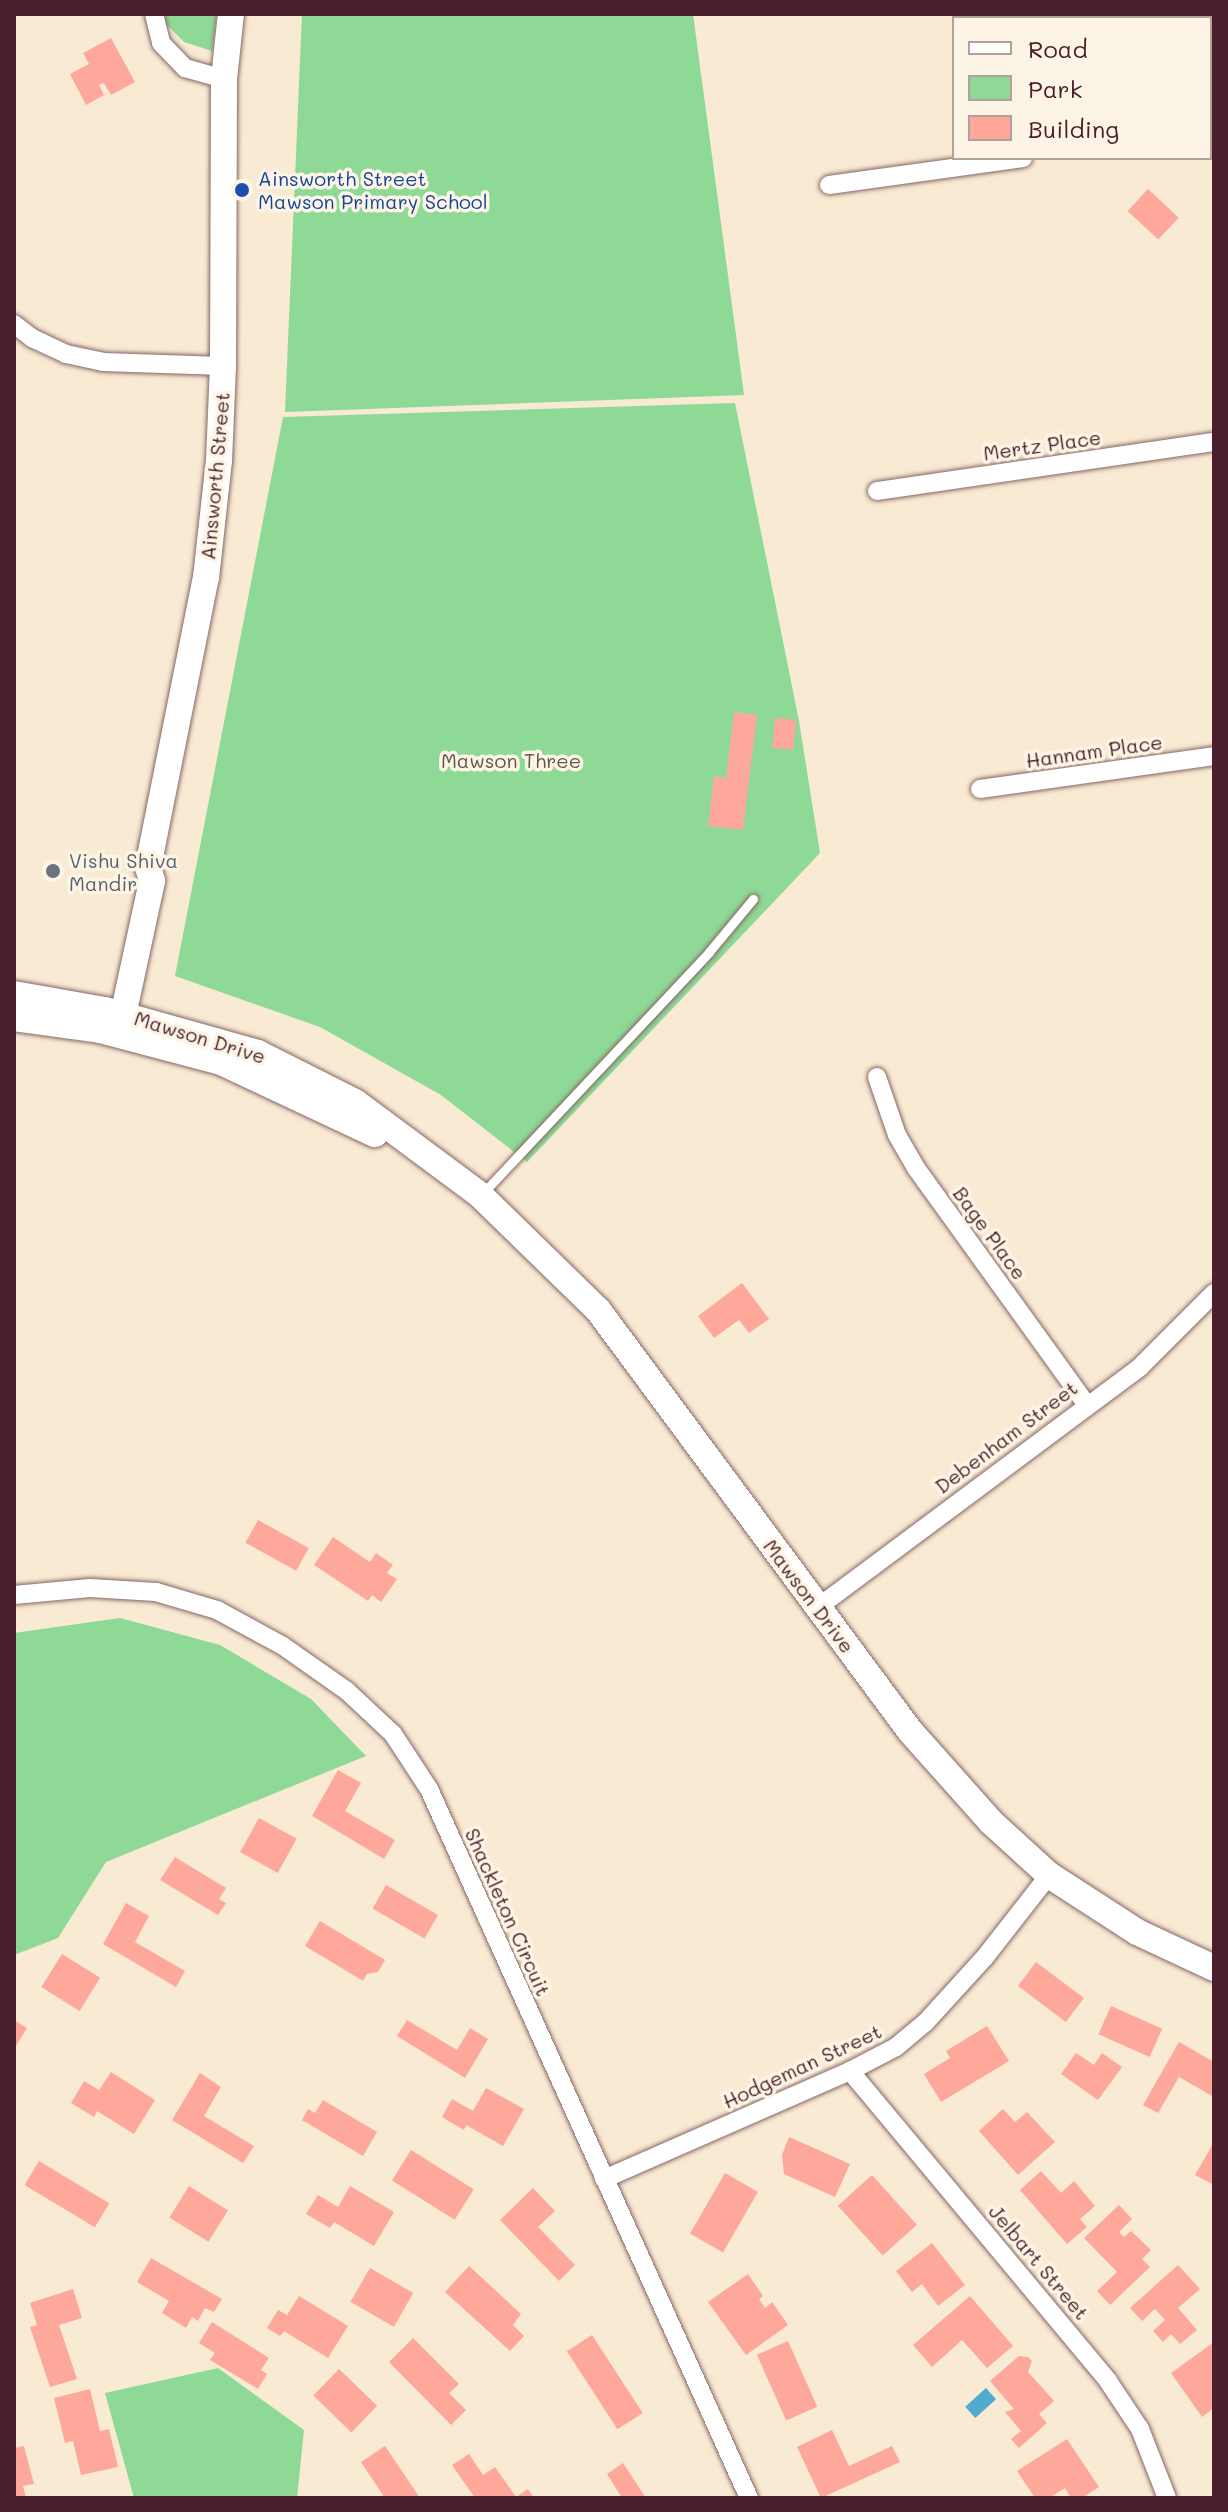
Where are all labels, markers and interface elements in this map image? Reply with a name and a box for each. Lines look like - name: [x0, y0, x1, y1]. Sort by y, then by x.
- legend: [952, 16, 1212, 160]
- text: Road: [1028, 33, 1088, 64]
- text: Park: [1028, 73, 1082, 104]
- text: Building: [1028, 113, 1119, 144]
- place label: Ainsworth Street Mawson Primary School: [258, 166, 488, 213]
- marker: Ainsworth Street Mawson Primary School: [233, 181, 251, 199]
- street label: Ainsworth Street: [196, 391, 234, 561]
- street label: Mertz Place: [982, 425, 1102, 465]
- street label: Hannam Place: [1024, 730, 1164, 772]
- park label: Mawson Three: [441, 748, 581, 772]
- place label: Vishu Shiva Mandir: [69, 848, 178, 895]
- marker: Vishu Shiva Mandir: [44, 862, 62, 880]
- street label: Mawson Drive: [132, 1006, 268, 1068]
- street label: Bage Place: [948, 1182, 1032, 1284]
- street label: Debenham Street: [930, 1376, 1082, 1498]
- street label: Mawson Drive: [759, 1535, 859, 1657]
- street label: Shackleton Circuit: [460, 1824, 556, 2000]
- street label: Hodgeman Street: [719, 2019, 885, 2113]
- street label: Jelbart Street: [984, 2200, 1094, 2324]

